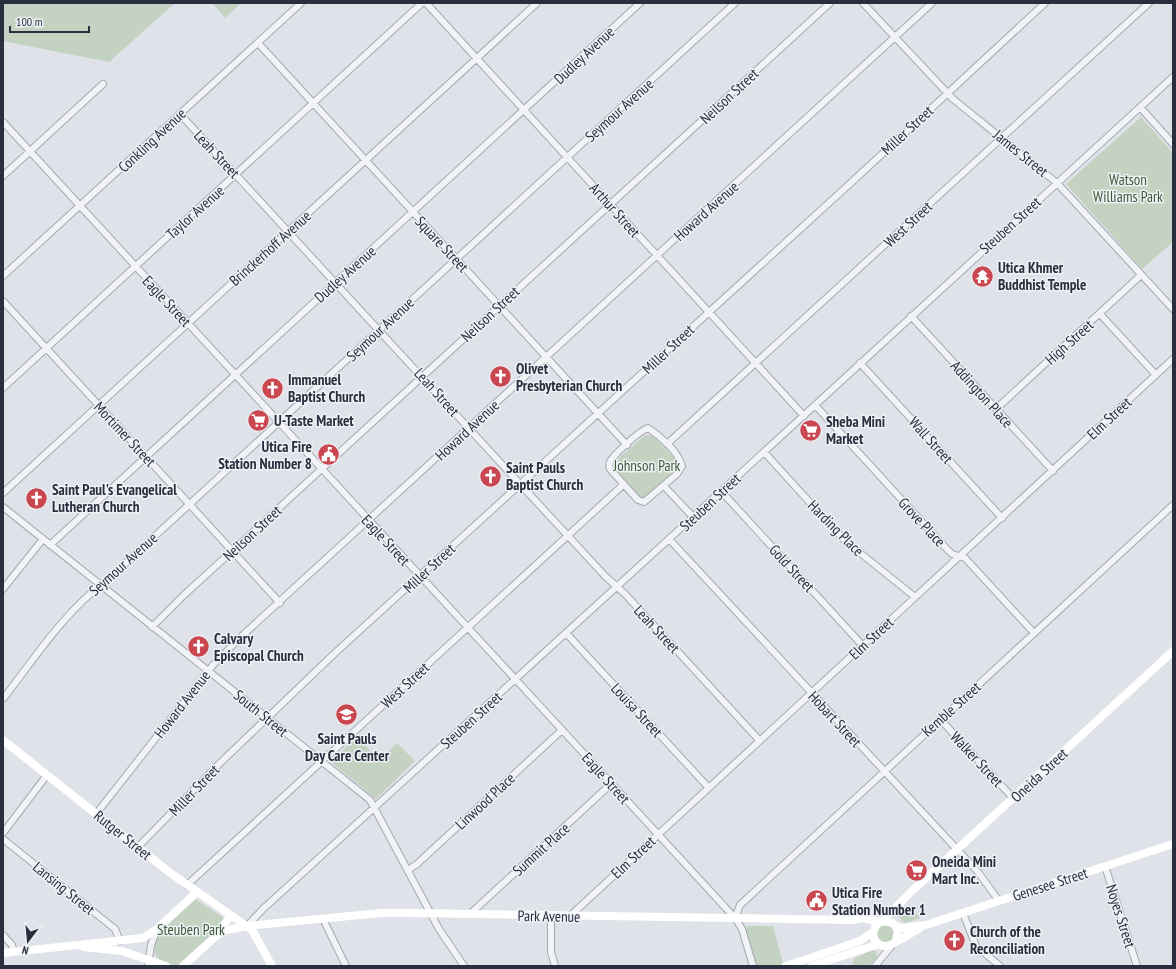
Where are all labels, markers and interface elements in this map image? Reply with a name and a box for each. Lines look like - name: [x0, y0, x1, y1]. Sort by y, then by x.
- scale bar: [10, 8, 89, 34]
- text: 100 m: [16, 14, 43, 29]
- street label: Dudley Avenue: [550, 22, 618, 88]
- street label: Neilson Street: [696, 64, 762, 128]
- street label: Seymour Avenue: [581, 74, 657, 146]
- street label: Miller Street: [877, 101, 937, 159]
- street label: Conkling Avenue: [114, 104, 190, 176]
- street label: James Street: [989, 125, 1052, 181]
- street label: Leah Street: [190, 126, 244, 182]
- park label: Watson Williams Park: [1093, 170, 1163, 206]
- street label: Howard Avenue: [670, 177, 742, 245]
- street label: Arthur Street: [585, 179, 645, 241]
- street label: Taylor Avenue: [162, 181, 228, 243]
- street label: Steuben Street: [975, 192, 1045, 258]
- street label: West Street: [880, 197, 936, 251]
- street label: Brinckerhoff Avenue: [225, 206, 315, 290]
- street label: Square Street: [411, 212, 473, 276]
- street label: Dudley Avenue: [310, 241, 380, 307]
- place label: Utica Khmer Buddhist Temple: [998, 258, 1086, 294]
- temple icon: Utica Khmer Buddhist Temple: [969, 263, 995, 289]
- street label: Eagle Street: [139, 272, 195, 330]
- street label: Neilson Street: [457, 282, 523, 346]
- street label: Seymour Avenue: [342, 293, 418, 365]
- street label: High Street: [1041, 315, 1097, 369]
- street label: Miller Street: [638, 320, 698, 378]
- street label: Addington Place: [947, 356, 1017, 432]
- place label: Olivet Presbyterian Church: [516, 359, 622, 395]
- street label: Leah Street: [410, 364, 464, 420]
- church icon: Olivet Presbyterian Church: [487, 364, 513, 390]
- place label: Immanuel Baptist Church: [288, 370, 365, 406]
- church icon: Immanuel Baptist Church: [260, 375, 286, 401]
- street label: Elm Street: [1083, 393, 1135, 443]
- street label: Howard Avenue: [431, 396, 503, 464]
- street label: Mortimer Street: [90, 397, 160, 471]
- supermarket icon: U-Taste Market: [245, 407, 271, 433]
- place label: U-Taste Market: [274, 411, 354, 430]
- place label: Sheba Mini Market: [826, 412, 885, 448]
- street label: Wall Street: [905, 413, 957, 467]
- supermarket icon: Sheba Mini Market: [798, 417, 824, 443]
- place label: Utica Fire Station Number 8: [218, 437, 312, 473]
- public building icon: Utica Fire Station Number 8: [315, 442, 341, 468]
- park label: Johnson Park: [613, 456, 681, 475]
- place label: Saint Pauls Baptist Church: [506, 458, 583, 494]
- church icon: Saint Pauls Baptist Church: [477, 463, 503, 489]
- street label: Steuben Street: [675, 469, 745, 535]
- place label: Saint Paul's Evangelical Lutheran Church: [52, 480, 177, 516]
- church icon: Saint Paul's Evangelical Lutheran Church: [23, 485, 49, 511]
- street label: Grove Place: [894, 493, 950, 551]
- street label: Harding Place: [804, 496, 868, 560]
- street label: Neilson Street: [219, 501, 285, 565]
- street label: Eagle Street: [358, 511, 414, 569]
- street label: Seymour Avenue: [85, 528, 161, 600]
- street label: Miller Street: [399, 539, 459, 597]
- street label: Gold Street: [765, 540, 819, 596]
- street label: Leah Street: [630, 601, 684, 657]
- street label: Elm Street: [845, 613, 897, 663]
- place label: Calvary Episcopal Church: [214, 629, 304, 665]
- church icon: Calvary Episcopal Church: [186, 634, 212, 660]
- street label: West Street: [377, 658, 433, 712]
- street label: Howard Avenue: [150, 666, 214, 742]
- street label: Kemble Street: [917, 677, 985, 741]
- street label: Louisa Street: [607, 679, 667, 741]
- street label: South Street: [230, 685, 292, 741]
- street label: Steuben Street: [436, 687, 506, 753]
- street label: Hobart Street: [804, 687, 866, 751]
- school or university icon: Saint Pauls Day Care Center: [334, 702, 360, 728]
- street label: Walker Street: [946, 727, 1008, 791]
- place label: Saint Pauls Day Care Center: [305, 729, 390, 765]
- street label: Oneida Street: [1007, 744, 1071, 806]
- street label: Eagle Street: [578, 748, 634, 808]
- street label: Miller Street: [165, 760, 223, 820]
- street label: Linwood Place: [451, 768, 519, 834]
- street label: Rutger Street: [90, 806, 156, 864]
- street label: Summit Place: [508, 818, 574, 880]
- street label: Elm Street: [607, 832, 659, 882]
- place label: Oneida Mini Mart Inc.: [932, 852, 996, 888]
- street label: Lansing Street: [29, 857, 99, 919]
- supermarket icon: Oneida Mini Mart Inc.: [904, 857, 930, 883]
- street label: Genesee Street: [1010, 863, 1090, 905]
- street label: Noyes Street: [1102, 882, 1140, 950]
- place label: Utica Fire Station Number 1: [832, 883, 926, 919]
- public building icon: Utica Fire Station Number 1: [804, 888, 830, 914]
- street label: Park Avenue: [518, 906, 580, 926]
- park label: Steuben Park: [157, 920, 225, 939]
- north arrow: [8, 921, 48, 961]
- place label: Church of the Reconciliation: [970, 922, 1045, 958]
- church icon: Church of the Reconciliation: [942, 927, 968, 953]
- text: N: [20, 943, 30, 958]

